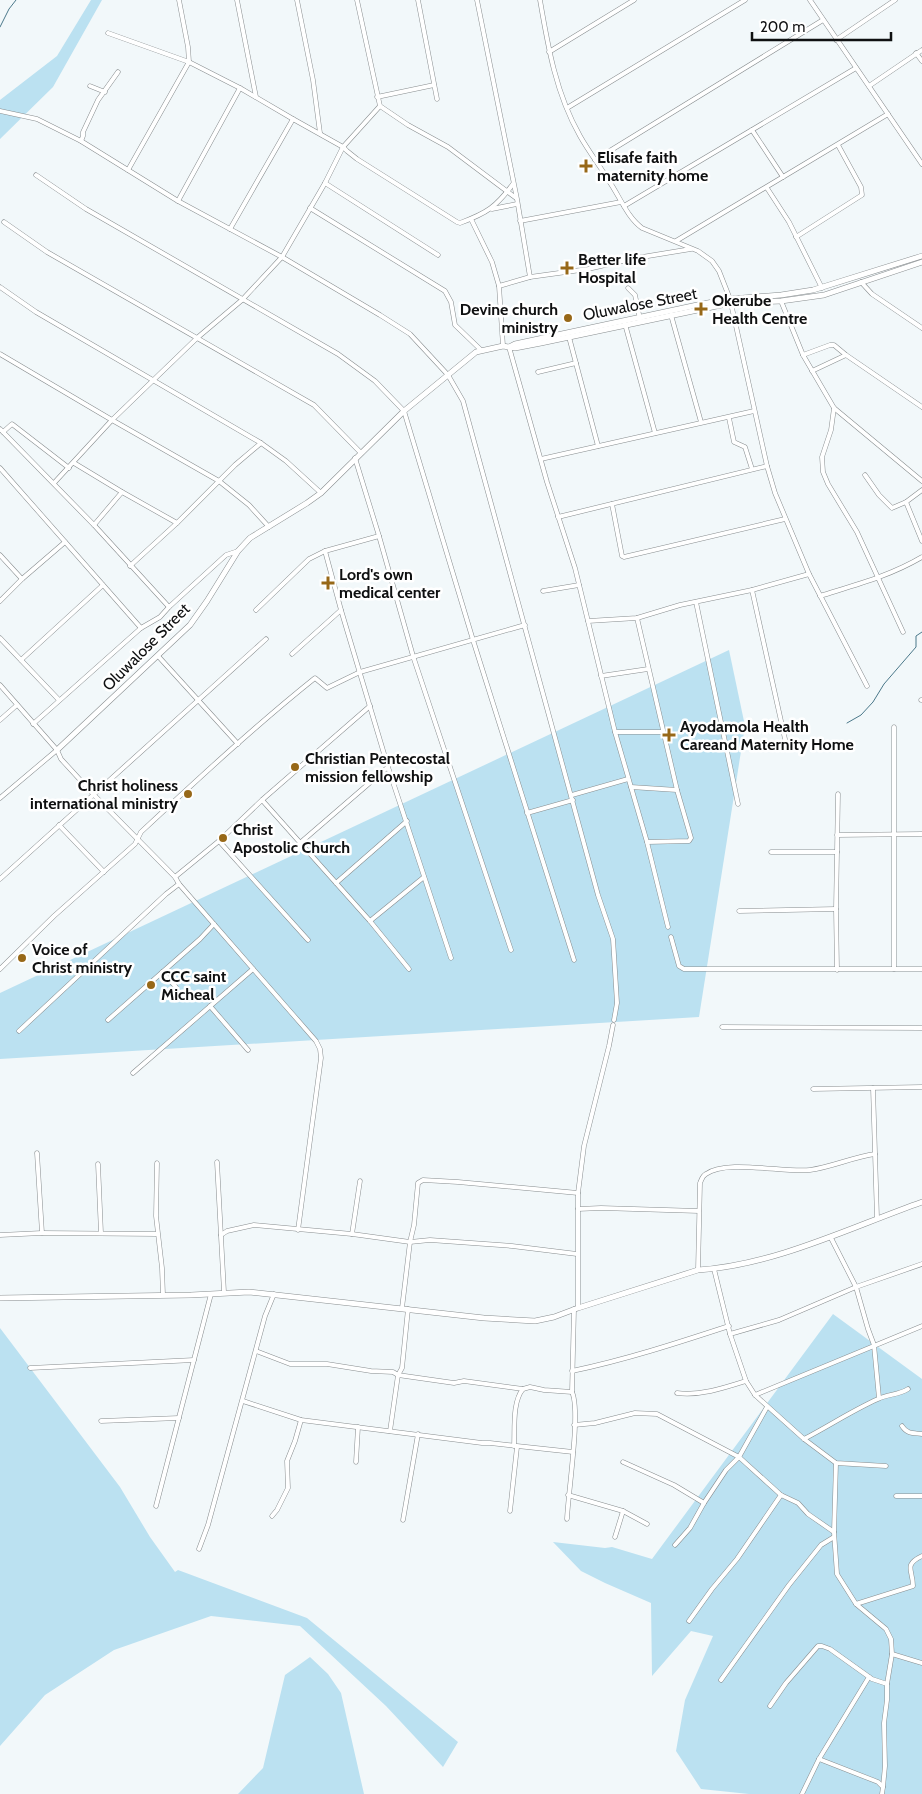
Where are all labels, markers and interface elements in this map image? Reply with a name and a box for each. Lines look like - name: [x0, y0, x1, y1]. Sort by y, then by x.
- scale bar: [752, 10, 891, 42]
- text: 200 m: [760, 18, 805, 36]
- place label: Elisafe faith maternity home: [597, 148, 708, 185]
- marker: Elisafe faith maternity home: [579, 159, 593, 173]
- place label: Better life Hospital: [578, 250, 646, 287]
- marker: Better life Hospital: [560, 261, 574, 275]
- street label: Oluwalose Street: [581, 284, 699, 324]
- place label: Okerube Health Centre: [712, 291, 807, 328]
- place label: Devine church ministry: [460, 300, 558, 337]
- marker: Okerube Health Centre: [694, 302, 708, 316]
- marker: Devine church ministry: [562, 312, 574, 324]
- place label: Lord's own medical center: [339, 565, 441, 602]
- marker: Lord's own medical center: [321, 576, 335, 590]
- street label: Oluwalose Street: [98, 599, 194, 695]
- place label: Ayodamola Health Careand Maternity Home: [680, 717, 854, 754]
- marker: Ayodamola Health Careand Maternity Home: [662, 728, 676, 742]
- place label: Christian Pentecostal mission fellowship: [305, 749, 450, 786]
- marker: Christian Pentecostal mission fellowship: [289, 761, 301, 773]
- place label: Christ holiness international ministry: [30, 776, 178, 813]
- marker: Christ holiness international ministry: [182, 788, 194, 800]
- place label: Christ Apostolic Church: [233, 820, 350, 857]
- marker: Christ Apostolic Church: [217, 832, 229, 844]
- place label: Voice of Christ ministry: [32, 940, 133, 977]
- marker: Voice of Christ ministry: [16, 952, 28, 964]
- place label: CCC saint Micheal: [161, 967, 227, 1004]
- marker: CCC saint Micheal: [145, 979, 157, 991]

